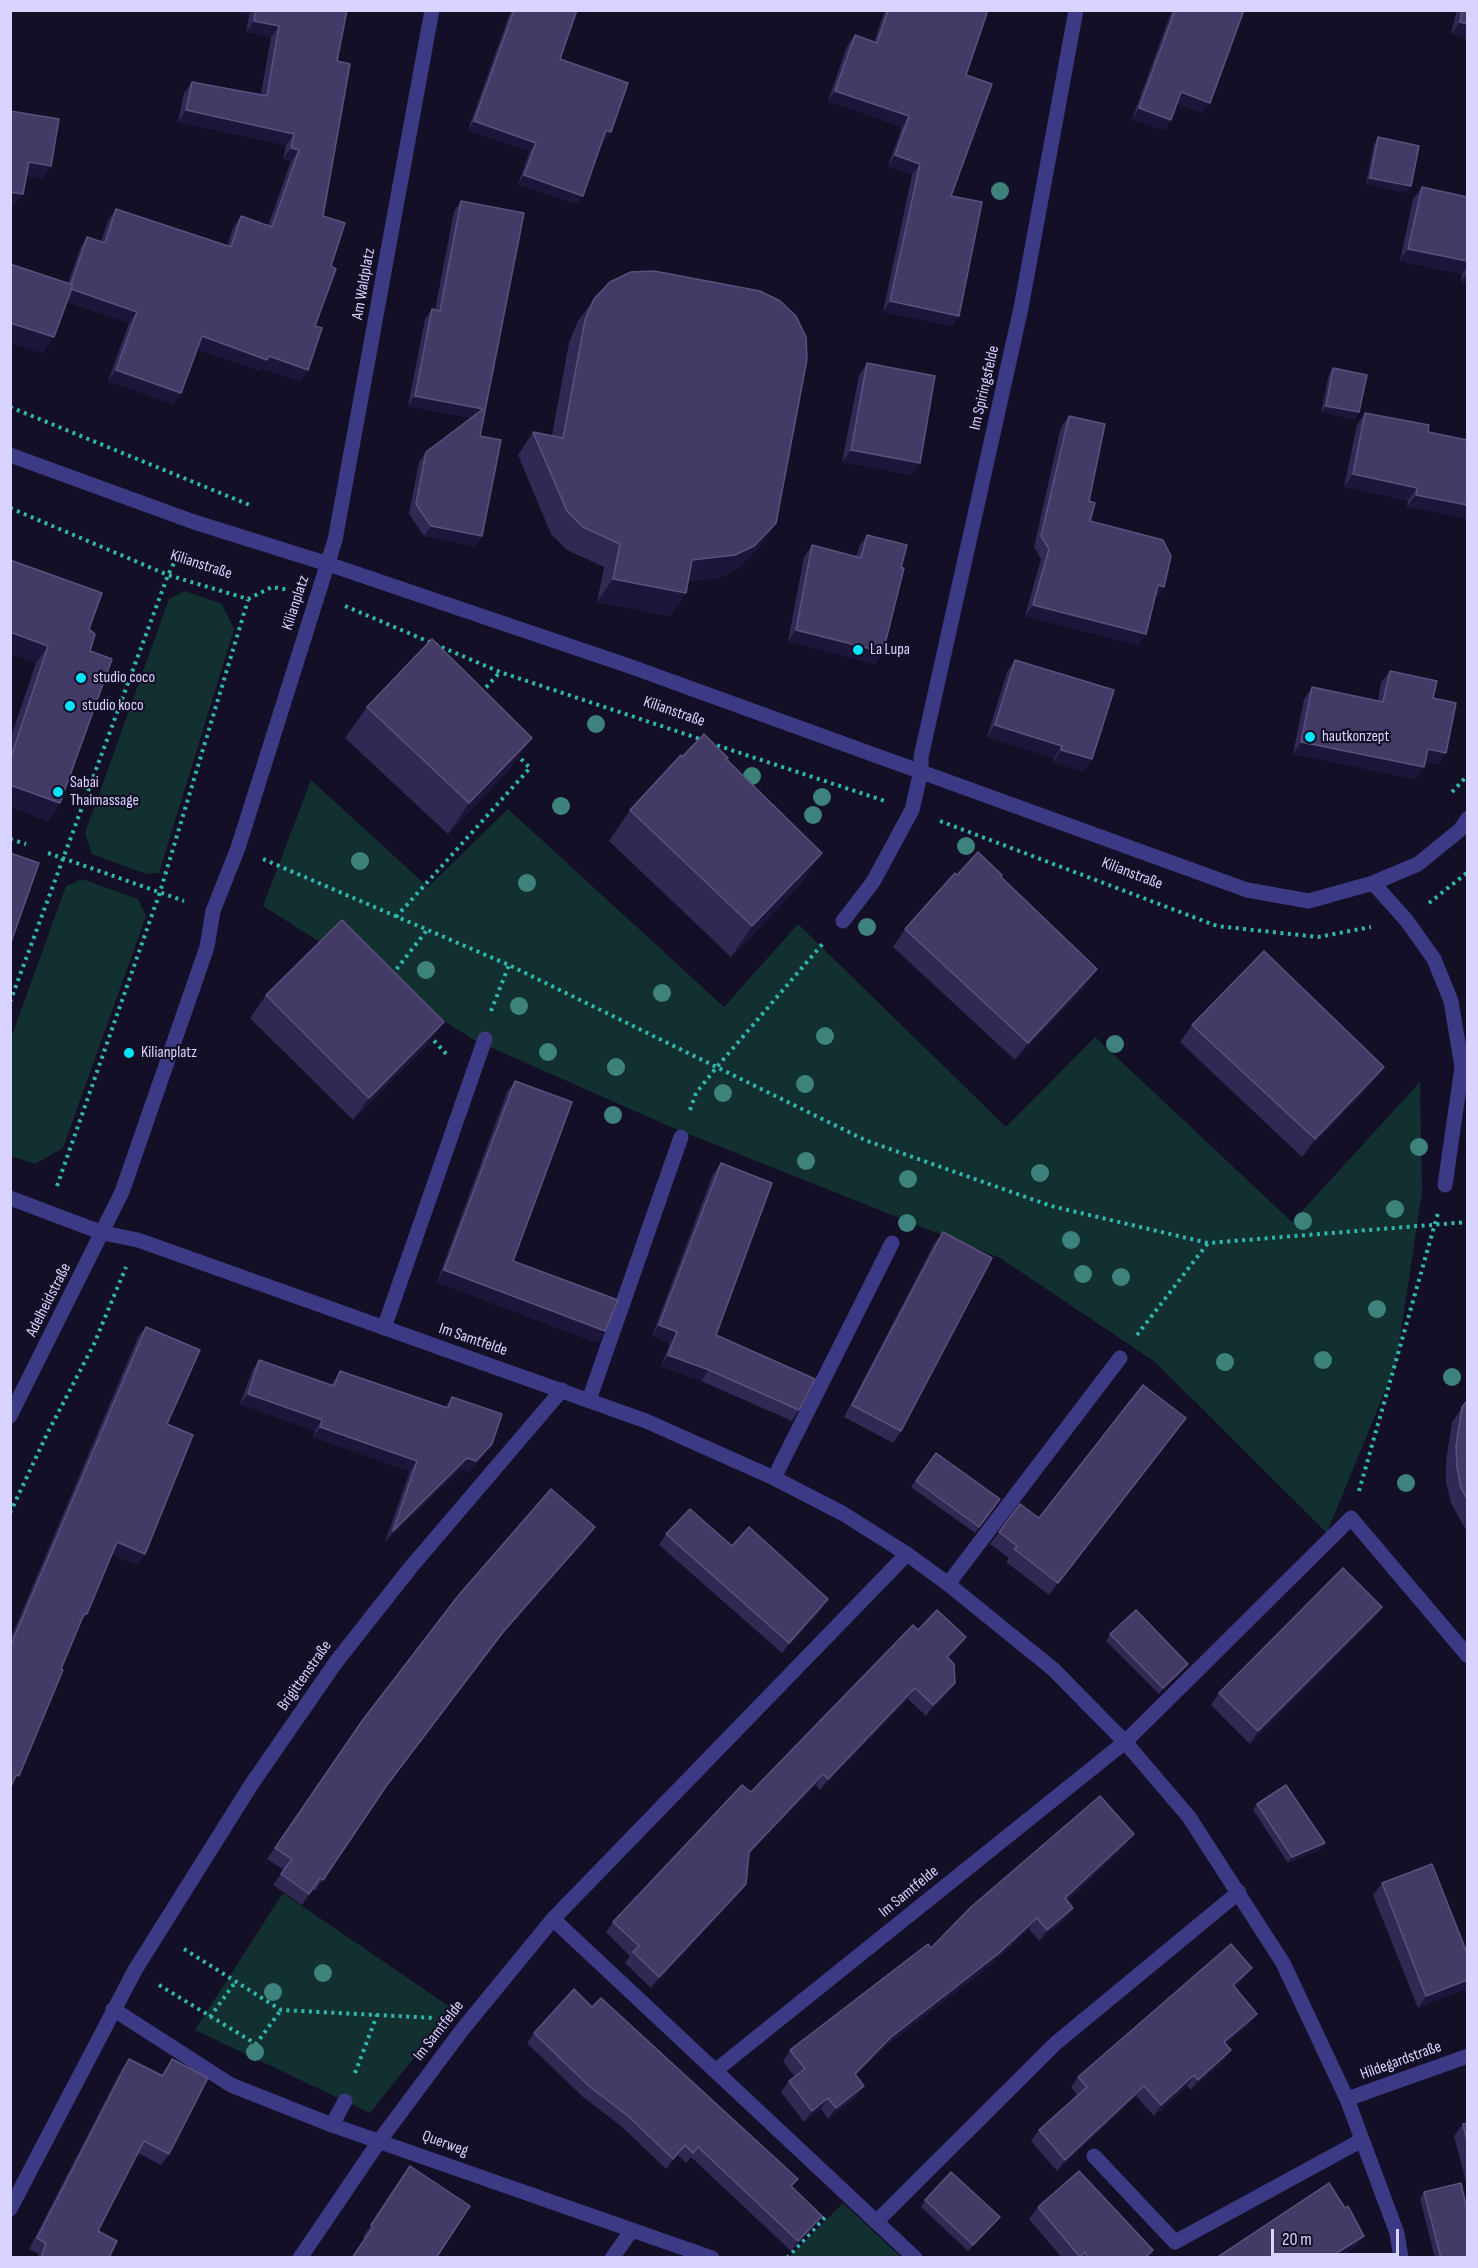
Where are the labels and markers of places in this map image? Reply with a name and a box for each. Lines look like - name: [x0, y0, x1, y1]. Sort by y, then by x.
- place label: La Lupa: [870, 640, 910, 660]
- marker: La Lupa: [851, 643, 865, 657]
- place label: studio coco: [93, 668, 155, 688]
- marker: studio coco: [74, 671, 88, 685]
- place label: studio koco: [82, 696, 144, 716]
- marker: studio koco: [63, 699, 77, 713]
- place label: hautkonzept: [1322, 727, 1389, 747]
- marker: hautkonzept: [1303, 730, 1317, 744]
- place label: Sabai Thaimassage: [70, 773, 139, 811]
- marker: Sabai Thaimassage: [51, 785, 65, 799]
- place label: Kilianplatz: [141, 1043, 197, 1063]
- marker: Kilianplatz: [122, 1046, 136, 1060]

